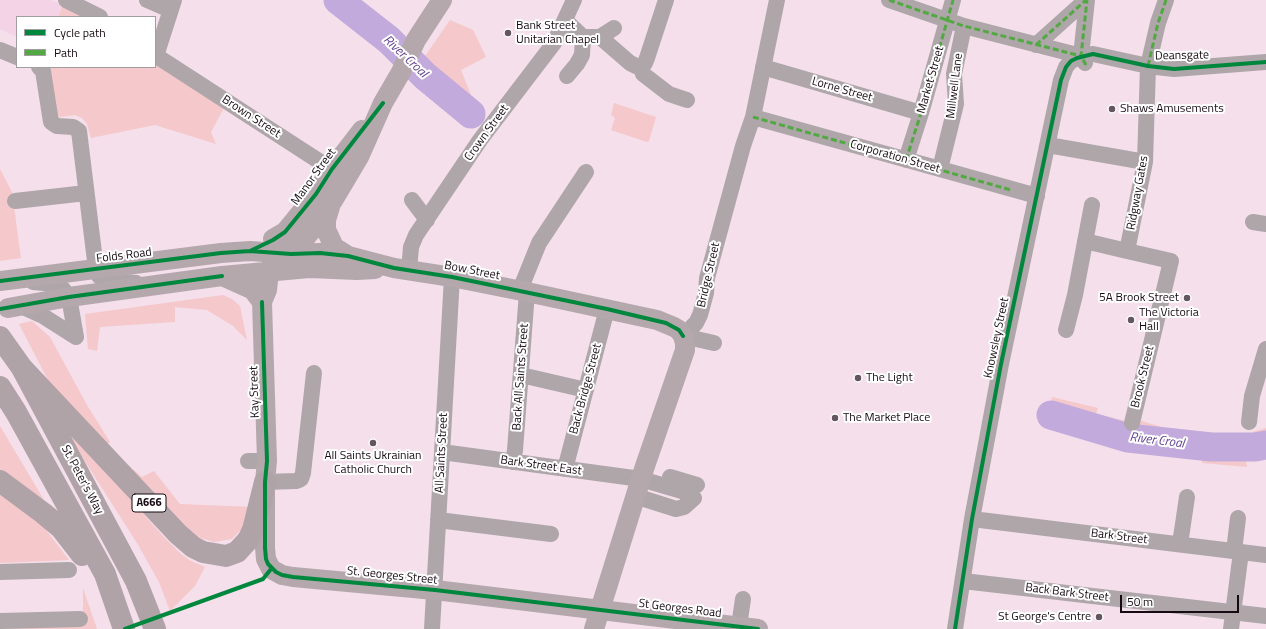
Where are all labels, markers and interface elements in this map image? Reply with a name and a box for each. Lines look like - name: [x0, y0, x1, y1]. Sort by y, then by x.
- legend: [16, 16, 156, 68]
- place label: Bank Street Unitarian Chapel: [516, 19, 599, 47]
- text: Cycle path: [54, 23, 106, 42]
- marker: Bank Street Unitarian Chapel: [503, 28, 513, 38]
- water label: River Croal: [380, 33, 430, 81]
- text: Path: [54, 43, 78, 62]
- street label: Market Street: [914, 45, 948, 115]
- street label: Deansgate: [1155, 48, 1209, 64]
- street label: Millwell Lane: [944, 52, 966, 120]
- street label: Lorne Street: [810, 74, 874, 106]
- street label: Brown Street: [219, 93, 283, 141]
- street label: Crown Street: [462, 102, 512, 164]
- place label: Shaws Amusements: [1120, 102, 1224, 116]
- marker: Shaws Amusements: [1107, 104, 1117, 114]
- street label: Corporation Street: [848, 137, 942, 177]
- street label: Manor Street: [289, 146, 339, 208]
- street label: Ridgway Gates: [1124, 155, 1152, 231]
- street label: Bridge Street: [695, 241, 723, 309]
- street label: Folds Road: [95, 245, 153, 267]
- street label: Bow Street: [443, 259, 501, 283]
- place label: 5A Brook Street: [1099, 291, 1179, 305]
- marker: 5A Brook Street: [1182, 293, 1192, 303]
- street label: Knowsley Street: [981, 296, 1013, 380]
- place label: The Victoria Hall: [1139, 306, 1199, 334]
- marker: The Victoria Hall: [1126, 315, 1136, 325]
- street label: Back All Saints Street: [510, 323, 532, 431]
- street label: Back Bridge Street: [567, 342, 605, 436]
- street label: Brook Street: [1128, 344, 1158, 410]
- street label: Kay Street: [247, 366, 263, 418]
- place label: The Light: [866, 371, 913, 385]
- marker: The Light: [853, 373, 863, 383]
- place label: The Market Place: [843, 411, 930, 425]
- street label: All Saints Street: [433, 413, 451, 493]
- marker: The Market Place: [830, 413, 840, 423]
- water label: River Croal: [1129, 430, 1185, 452]
- marker: All Saints Ukrainian Catholic Church: [368, 438, 378, 448]
- street label: St. Peter's Way: [58, 443, 106, 517]
- place label: All Saints Ukrainian Catholic Church: [324, 449, 422, 477]
- street label: Bark Street East: [499, 453, 583, 479]
- road number: A666: [132, 494, 166, 512]
- street label: Bark Street: [1090, 526, 1148, 548]
- street label: St. Georges Street: [346, 564, 438, 588]
- street label: Back Bark Street: [1024, 581, 1110, 605]
- scale bar: [1122, 587, 1241, 613]
- text: 50 m: [1127, 592, 1153, 611]
- street label: St Georges Road: [638, 597, 722, 621]
- place label: St George's Centre: [998, 610, 1091, 624]
- marker: St George's Centre: [1094, 612, 1104, 622]

